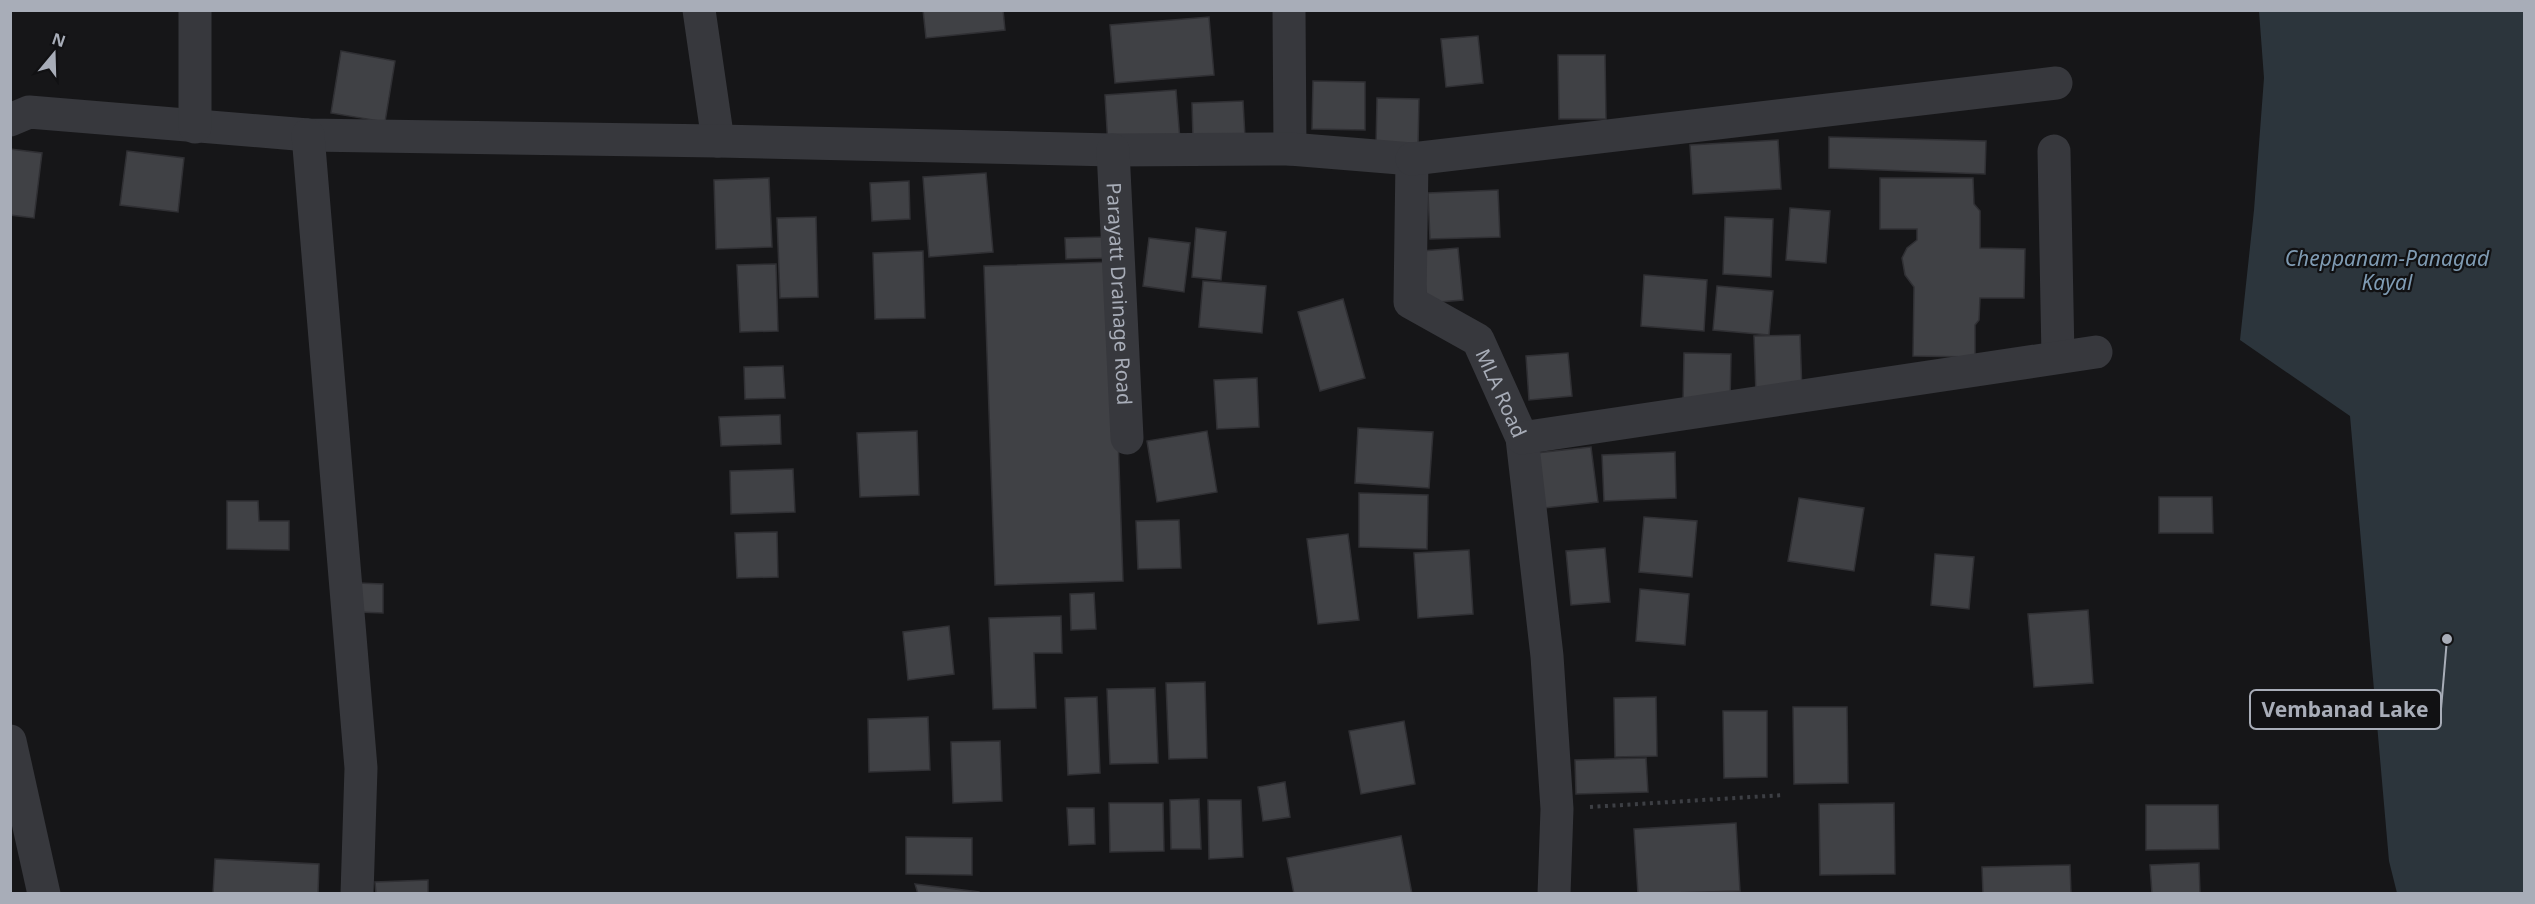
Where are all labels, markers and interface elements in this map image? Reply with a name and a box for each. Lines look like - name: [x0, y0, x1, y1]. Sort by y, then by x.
- north arrow: [24, 24, 84, 84]
- text: N: [49, 27, 69, 52]
- street label: Parayatt Drainage Road: [1101, 182, 1139, 406]
- water label: Cheppanam-Panagad Kayal: [2285, 244, 2490, 296]
- street label: MLA Road: [1470, 344, 1533, 442]
- callout: Vembanad Lake: [2250, 690, 2441, 729]
- text: Vembanad Lake: [2262, 695, 2428, 723]

